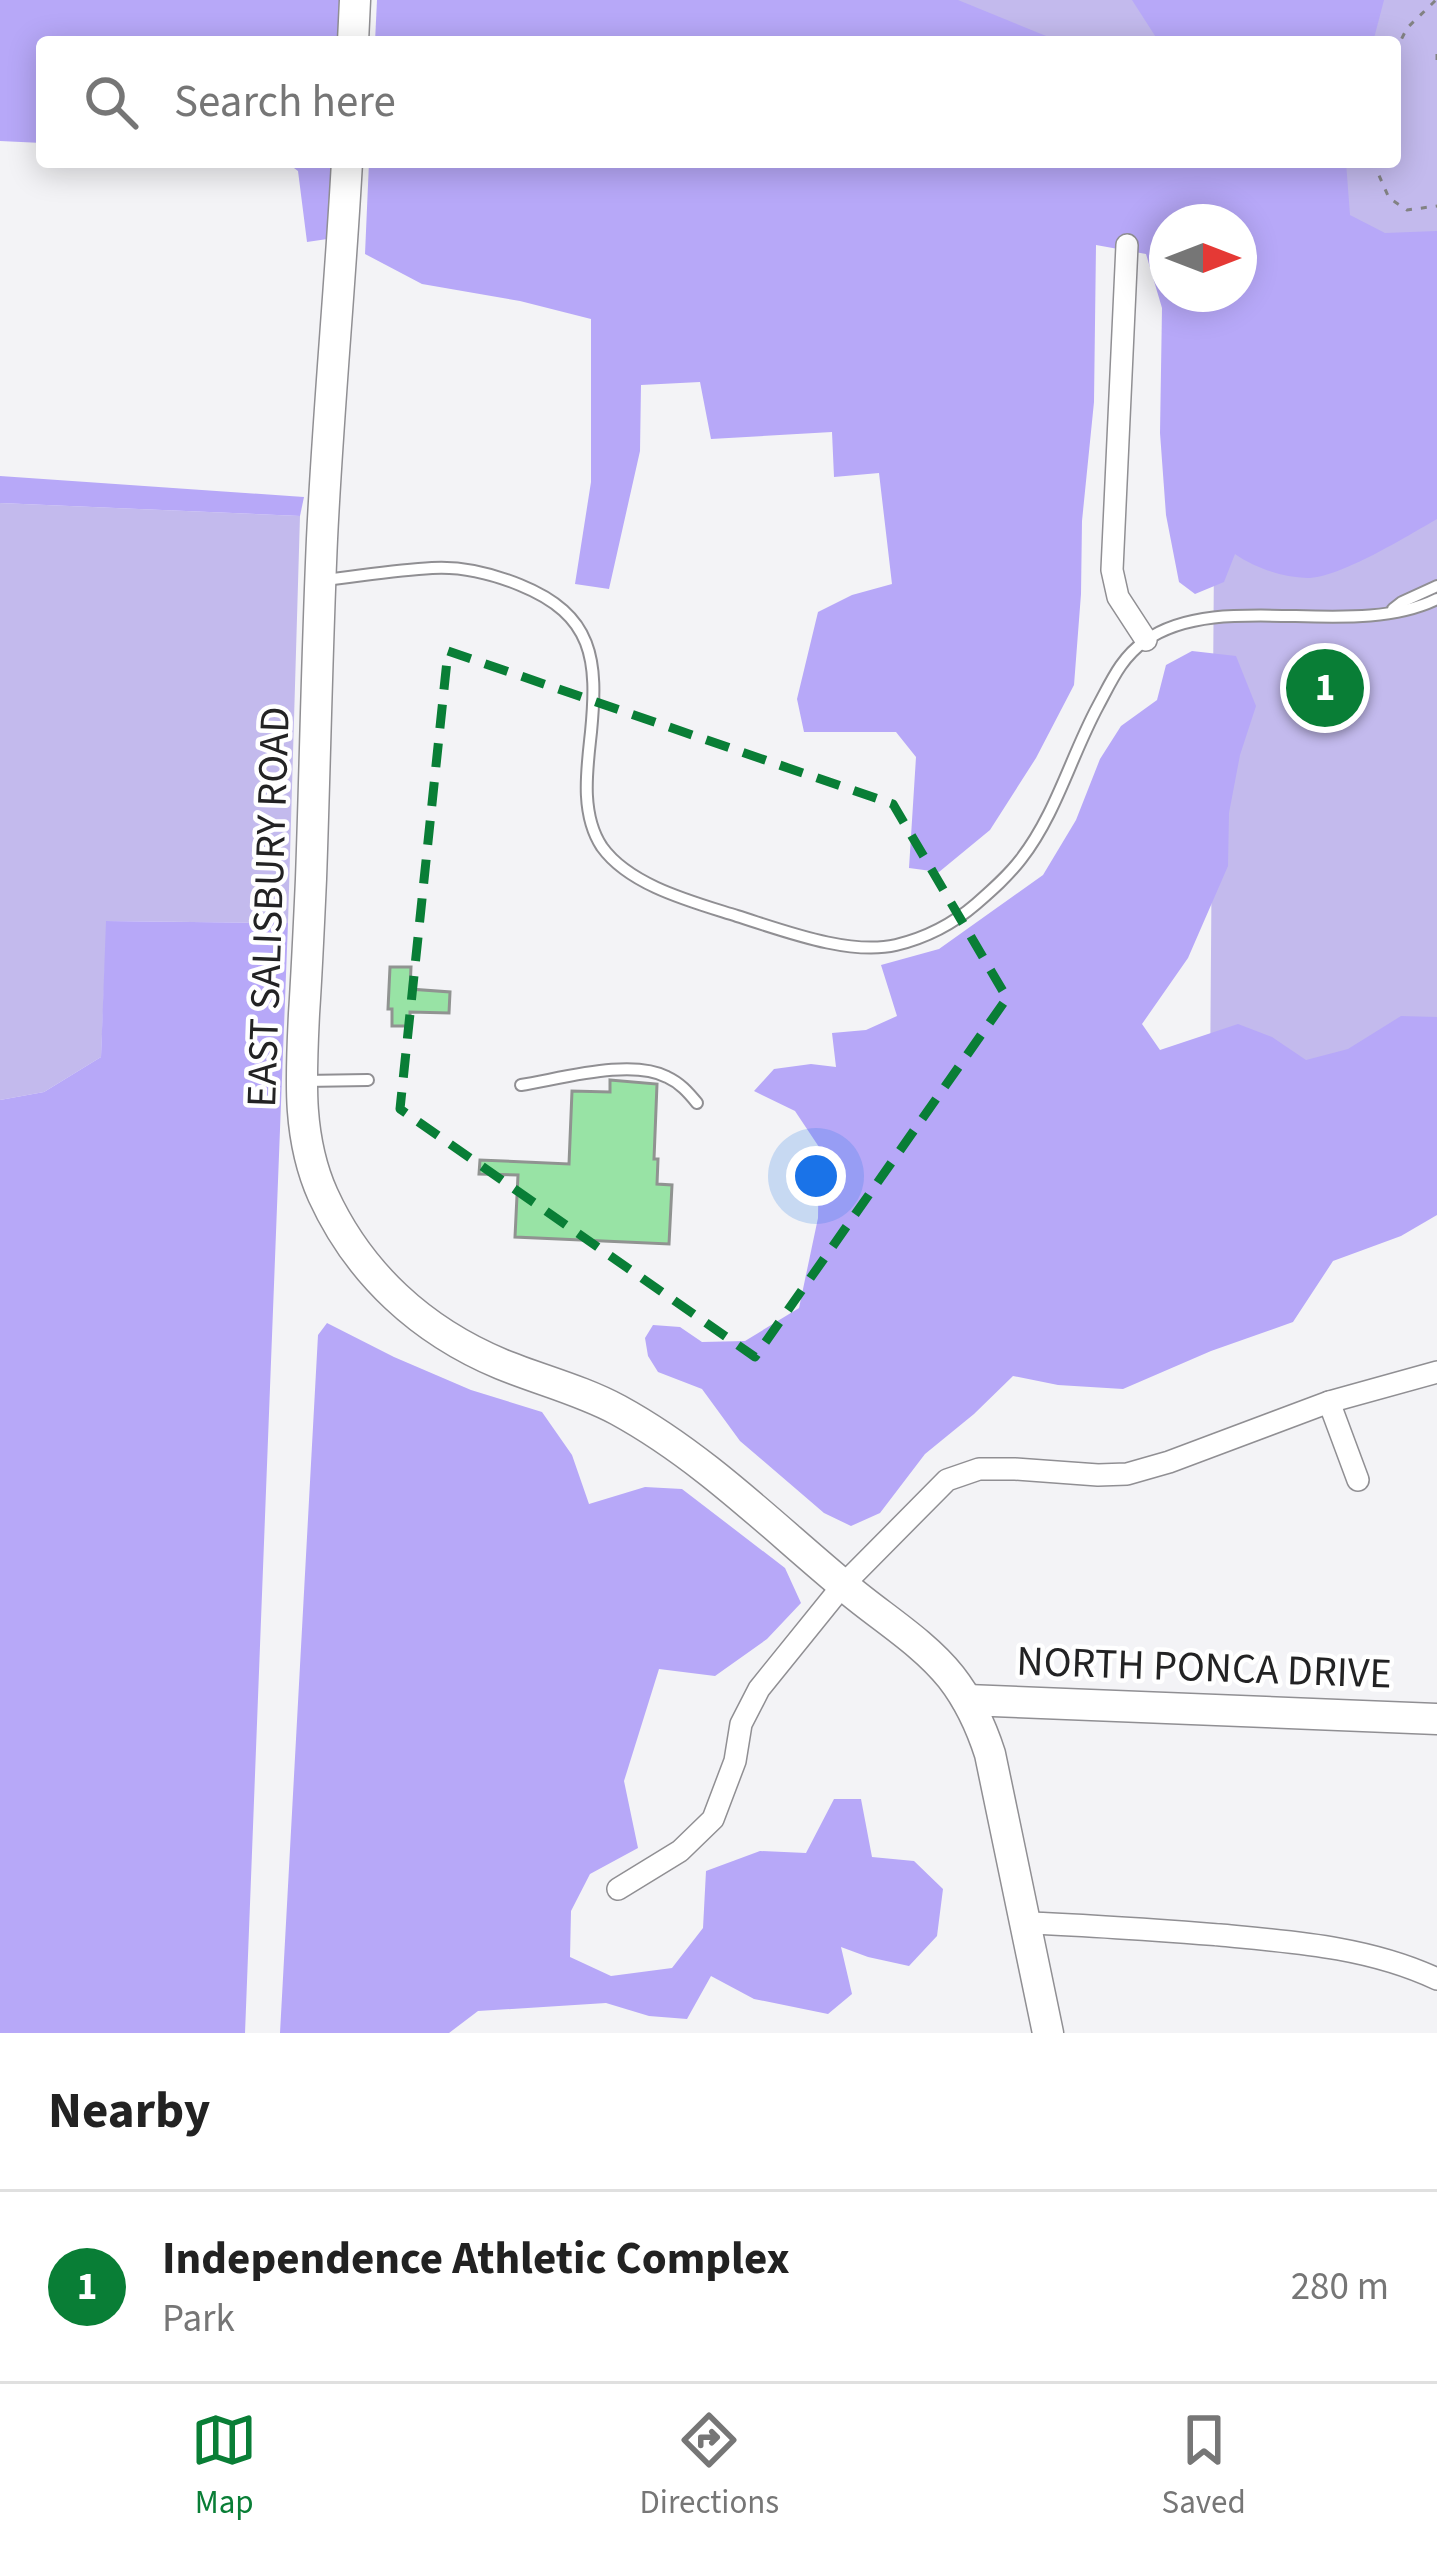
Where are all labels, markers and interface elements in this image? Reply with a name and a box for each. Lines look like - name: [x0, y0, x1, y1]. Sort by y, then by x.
- search box: [36, 36, 1401, 168]
- icon: search: [78, 69, 144, 135]
- text: Search here: [174, 70, 396, 134]
- north arrow: [1149, 204, 1257, 312]
- pin: 1: [1286, 643, 1364, 733]
- street label: EAST SALISBURY ROAD: [232, 706, 306, 1108]
- your location: [786, 1146, 846, 1206]
- street label: NORTH PONCA DRIVE: [1015, 1631, 1393, 1705]
- text: Nearby: [48, 2075, 210, 2147]
- text: Independence Athletic Complex: [162, 2227, 790, 2291]
- text: 1: [77, 2259, 97, 2315]
- text: 280 m: [1291, 2259, 1389, 2315]
- text: Park: [162, 2291, 235, 2347]
- tab: Map: [191, 2407, 257, 2526]
- tab: Directions: [640, 2407, 779, 2526]
- tab: Saved: [1162, 2407, 1246, 2526]

